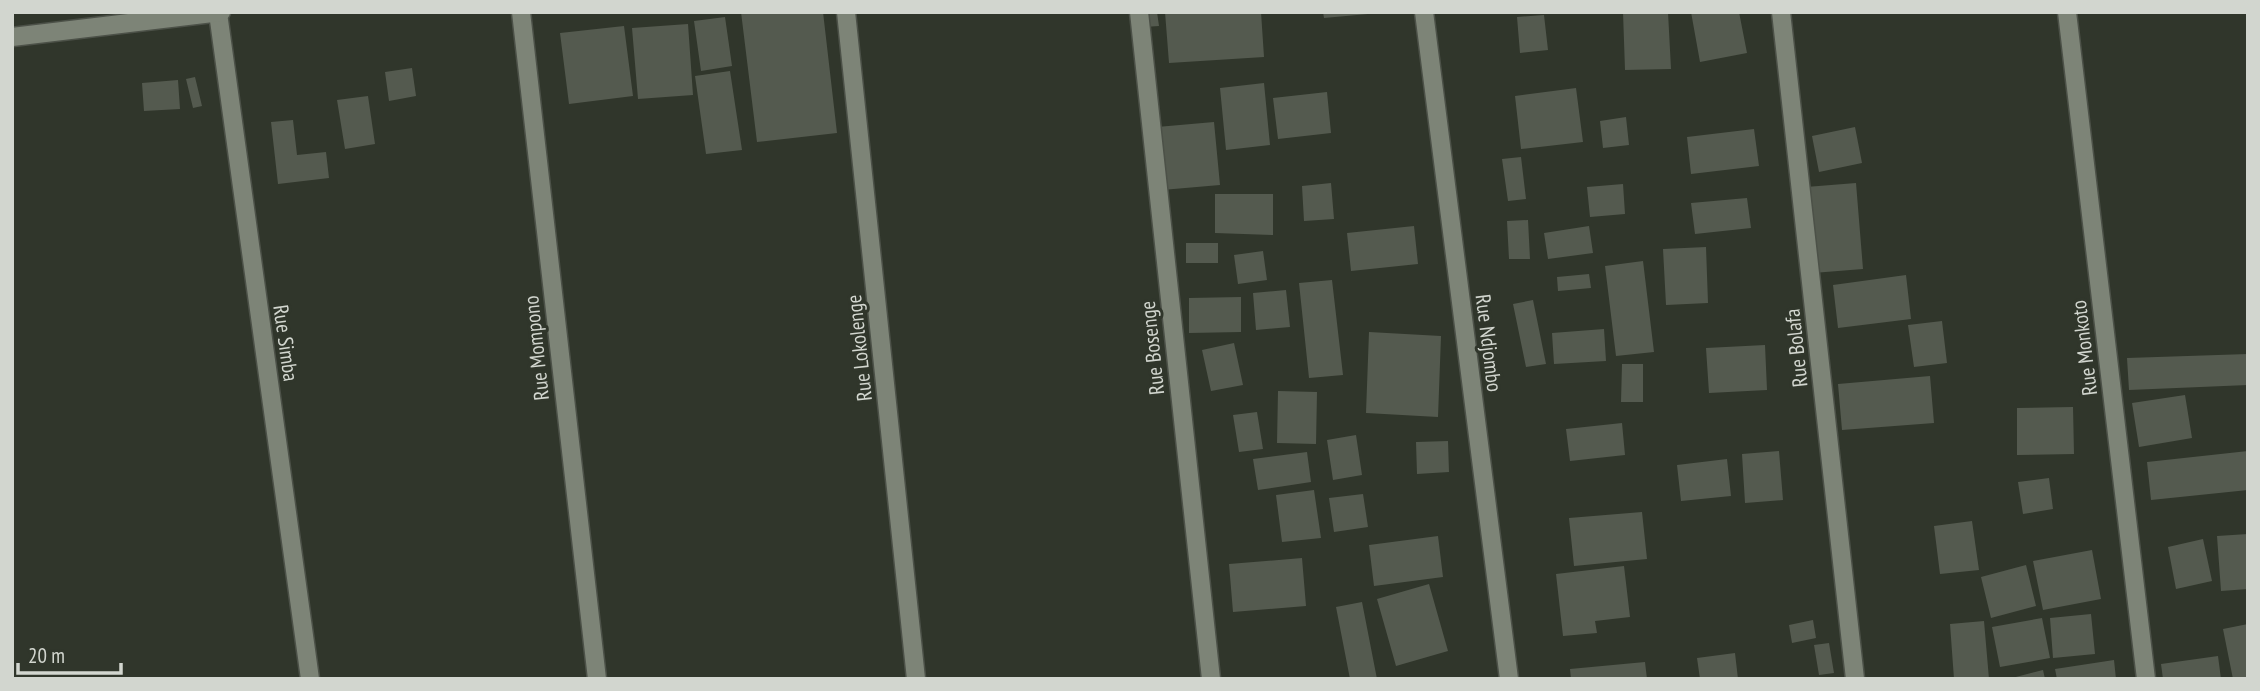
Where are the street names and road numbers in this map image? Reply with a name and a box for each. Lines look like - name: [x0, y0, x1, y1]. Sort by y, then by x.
- street label: Rue Ndjombo: [1470, 293, 1508, 393]
- street label: Rue Mompono: [517, 294, 555, 402]
- street label: Rue Lokolenge: [840, 294, 878, 402]
- street label: Rue Monkoto: [2065, 299, 2103, 397]
- street label: Rue Bosenge: [1134, 300, 1170, 396]
- street label: Rue Simba: [267, 303, 305, 383]
- street label: Rue Bolafa: [1778, 308, 1814, 388]

